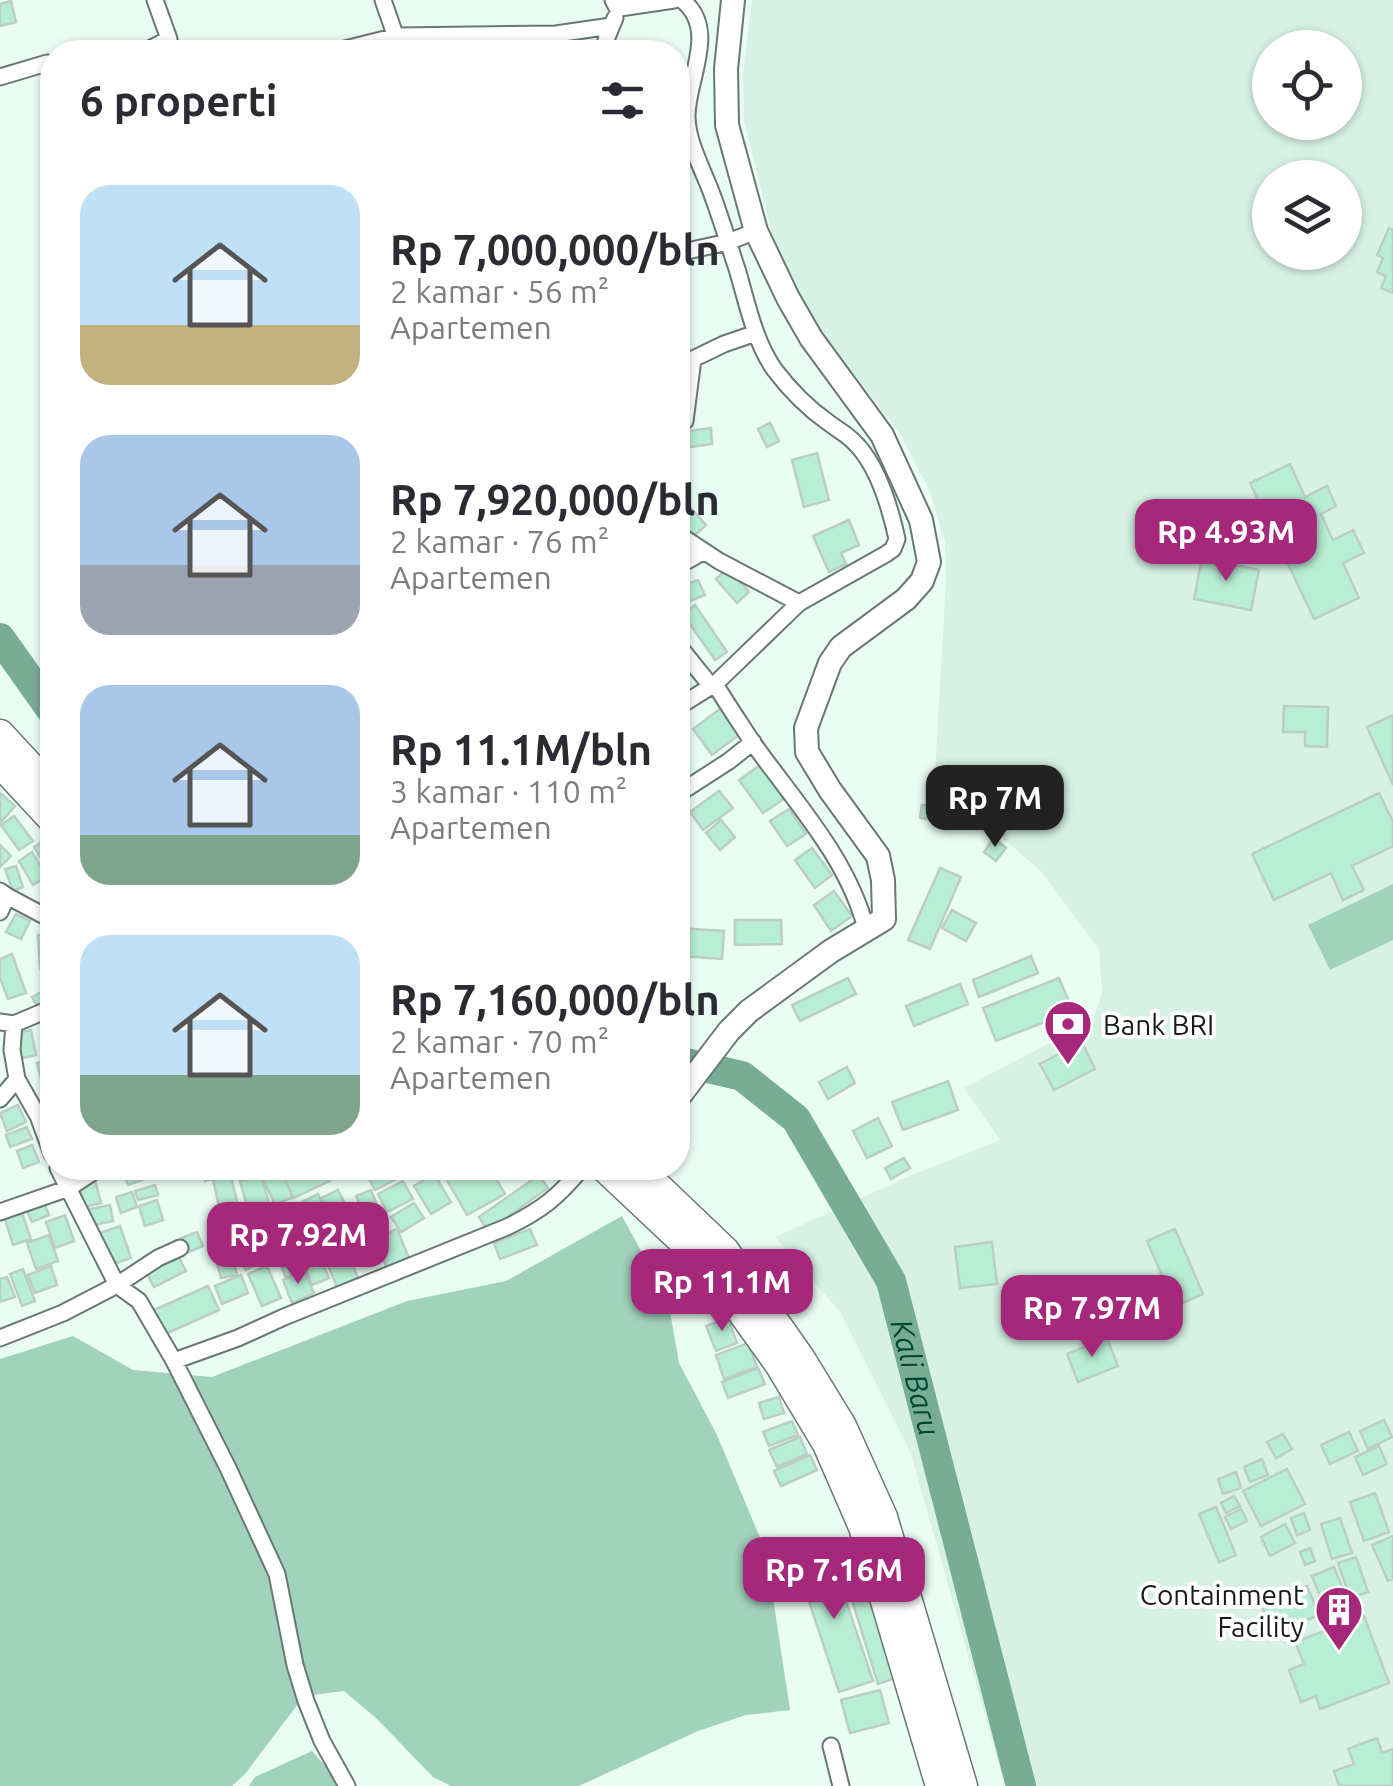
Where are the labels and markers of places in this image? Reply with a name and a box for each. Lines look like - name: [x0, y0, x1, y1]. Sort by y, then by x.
- pin: Rp 4.93M: [1123, 499, 1329, 584]
- pin: Rp 7M: [925, 765, 1065, 850]
- bank icon: Bank BRI: [1042, 998, 1094, 1066]
- place label: Bank BRI: [1103, 1009, 1214, 1040]
- pin: Rp 7.92M: [195, 1202, 401, 1287]
- pin: Rp 11.1M: [619, 1249, 825, 1334]
- pin: Rp 7.97M: [989, 1275, 1195, 1360]
- pin: Rp 7.16M: [731, 1537, 937, 1622]
- place label: Containment Facility: [1140, 1579, 1304, 1642]
- building icon: Containment Facility: [1313, 1584, 1365, 1652]

